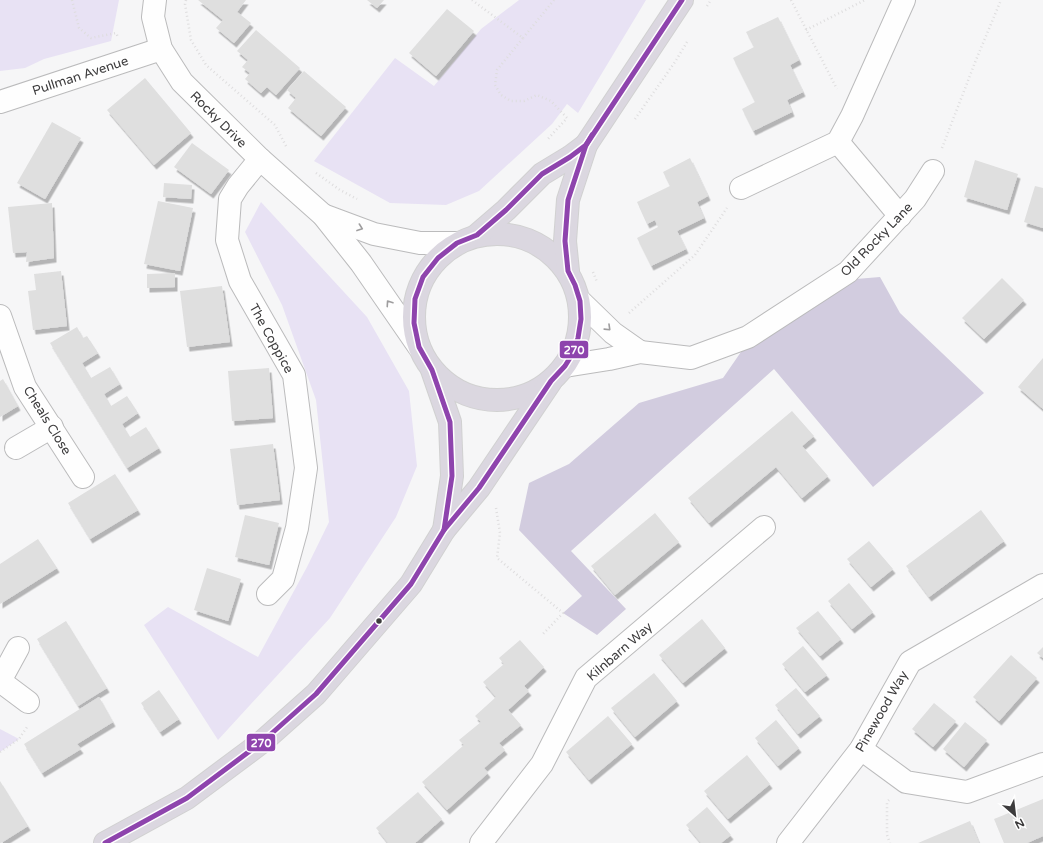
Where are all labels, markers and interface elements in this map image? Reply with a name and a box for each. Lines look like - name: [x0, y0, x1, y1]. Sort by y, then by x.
- street label: Pullman Avenue: [30, 53, 130, 99]
- street label: Rocky Drive: [187, 88, 250, 151]
- street label: Old Rocky Lane: [837, 199, 916, 280]
- one-way arrow: [356, 224, 363, 232]
- one-way arrow: [386, 300, 394, 307]
- street label: The Coppice: [245, 301, 297, 376]
- one-way arrow: [603, 323, 611, 331]
- line badge: 270: [559, 340, 589, 359]
- text: 270: [564, 344, 584, 357]
- street label: Cheals Close: [20, 383, 75, 458]
- unlabelled marker: [374, 616, 384, 626]
- street label: Kilnbarn Way: [584, 619, 656, 685]
- street label: Pinewood Way: [852, 668, 912, 755]
- line badge: 270: [246, 733, 276, 752]
- text: 270: [251, 737, 271, 750]
- north arrow: [995, 795, 1035, 835]
- text: N: [1013, 816, 1026, 831]

